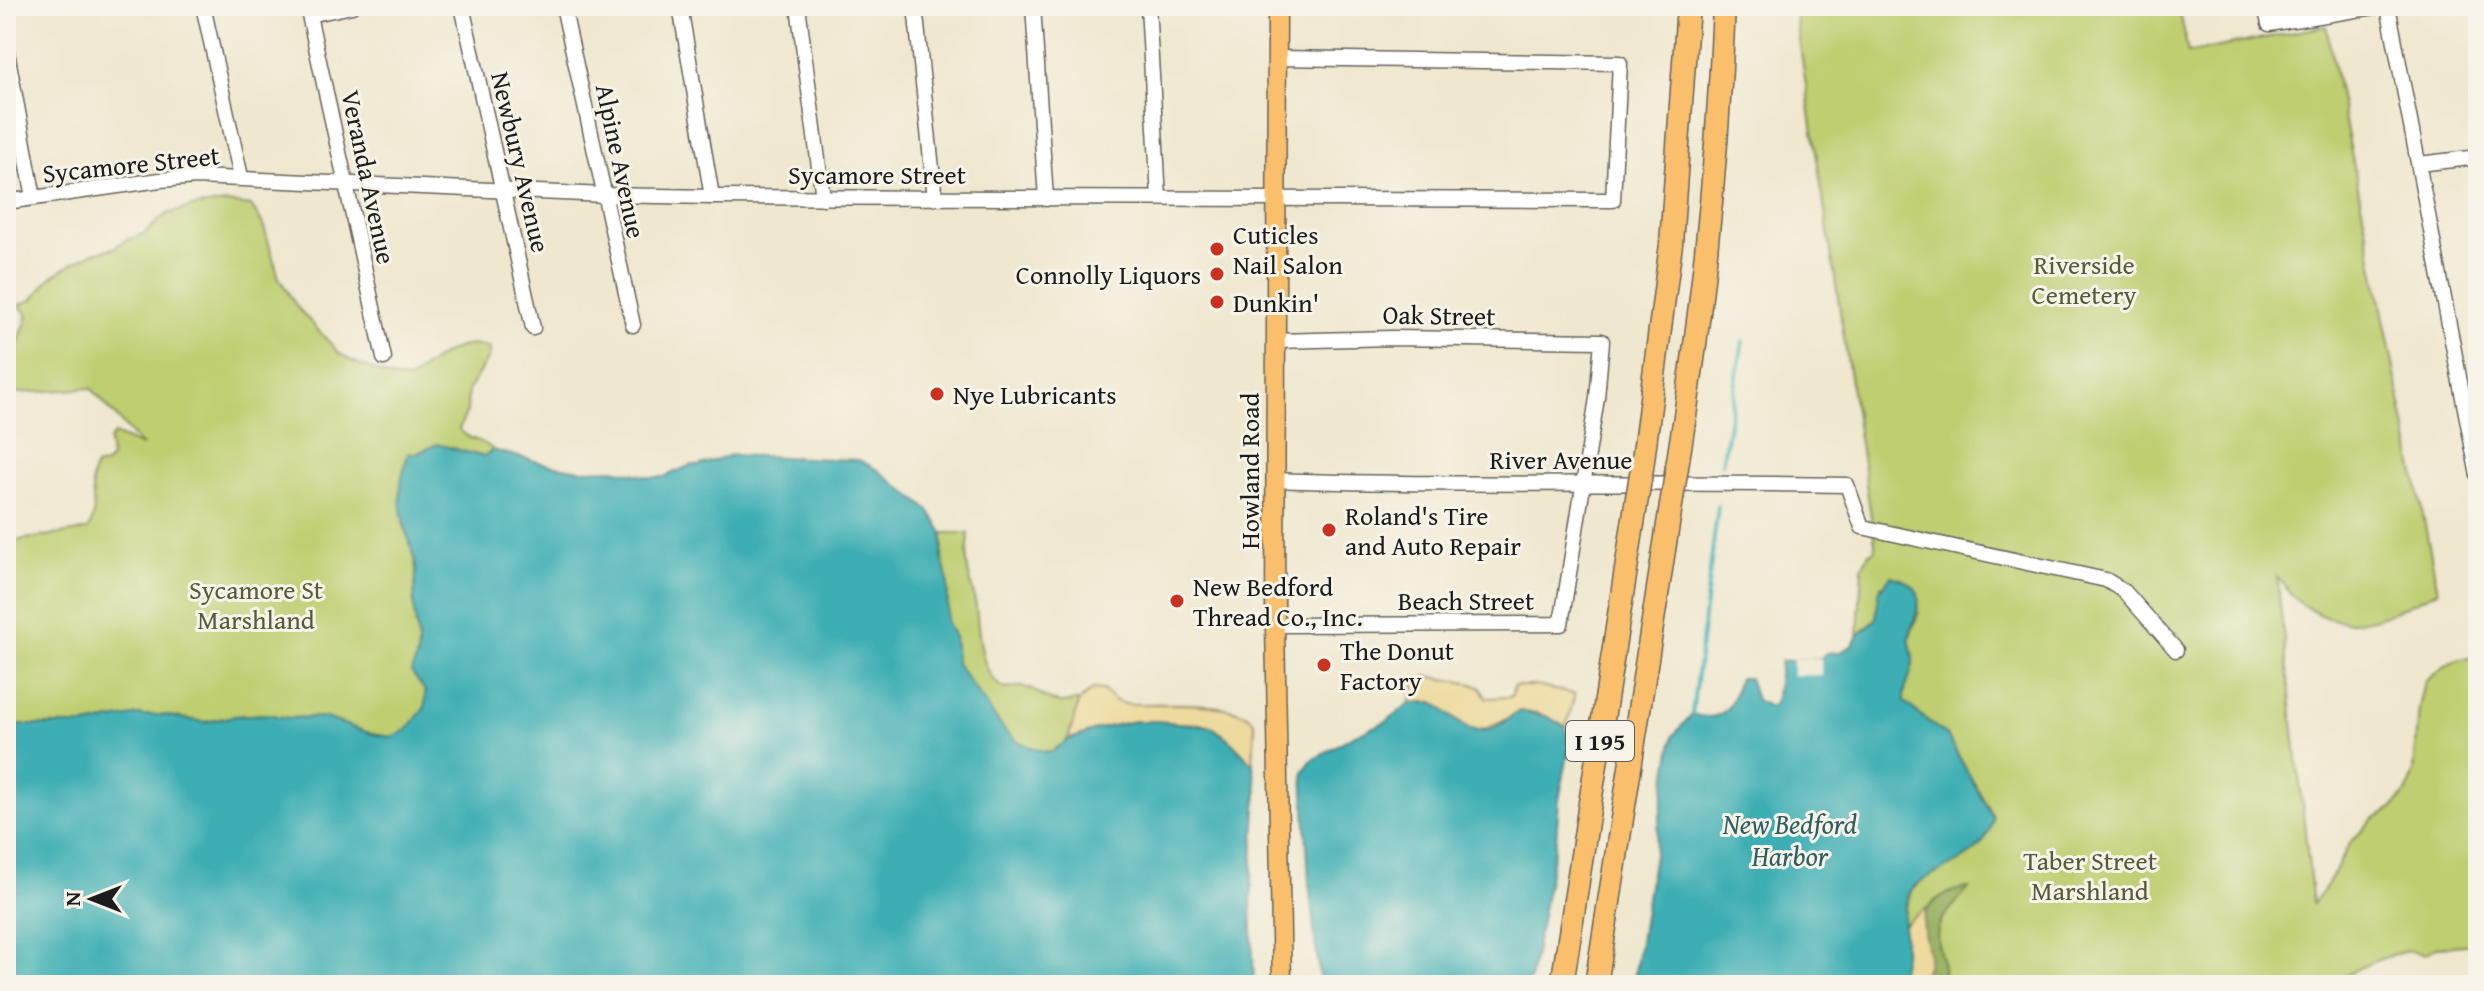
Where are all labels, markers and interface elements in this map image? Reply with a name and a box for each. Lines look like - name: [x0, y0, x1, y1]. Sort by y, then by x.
- street label: Newbury Avenue: [481, 68, 561, 256]
- street label: Alpine Avenue: [586, 80, 656, 242]
- street label: Veranda Avenue: [332, 86, 406, 268]
- street label: Sycamore Street: [40, 135, 222, 193]
- street label: Sycamore Street: [788, 155, 966, 194]
- place label: Cuticles Nail Salon: [1233, 215, 1343, 284]
- marker: Cuticles Nail Salon: [1208, 240, 1226, 258]
- park label: Riverside Cemetery: [2032, 245, 2136, 314]
- place label: Connolly Liquors: [1016, 255, 1201, 294]
- marker: Connolly Liquors: [1208, 265, 1226, 283]
- place label: Dunkin': [1233, 283, 1319, 322]
- marker: Dunkin': [1208, 293, 1226, 311]
- street label: Oak Street: [1382, 295, 1496, 335]
- place label: Nye Lubricants: [953, 375, 1116, 414]
- marker: Nye Lubricants: [928, 385, 946, 403]
- street label: Howland Road: [1230, 392, 1269, 549]
- street label: River Avenue: [1489, 440, 1633, 479]
- place label: Roland's Tire and Auto Repair: [1345, 496, 1521, 565]
- marker: Roland's Tire and Auto Repair: [1320, 521, 1338, 539]
- place label: New Bedford Thread Co., Inc.: [1193, 567, 1363, 636]
- park label: Sycamore St Marshland: [189, 570, 323, 639]
- street label: Beach Street: [1398, 581, 1534, 620]
- marker: New Bedford Thread Co., Inc.: [1168, 592, 1186, 610]
- place label: The Donut Factory: [1340, 631, 1454, 700]
- marker: The Donut Factory: [1315, 656, 1333, 674]
- road number: I 195: [1566, 721, 1634, 761]
- water label: New Bedford Harbor: [1722, 803, 1857, 876]
- park label: Taber Street Marshland: [2023, 841, 2157, 910]
- north arrow: [52, 859, 132, 939]
- text: N: [56, 891, 88, 906]

